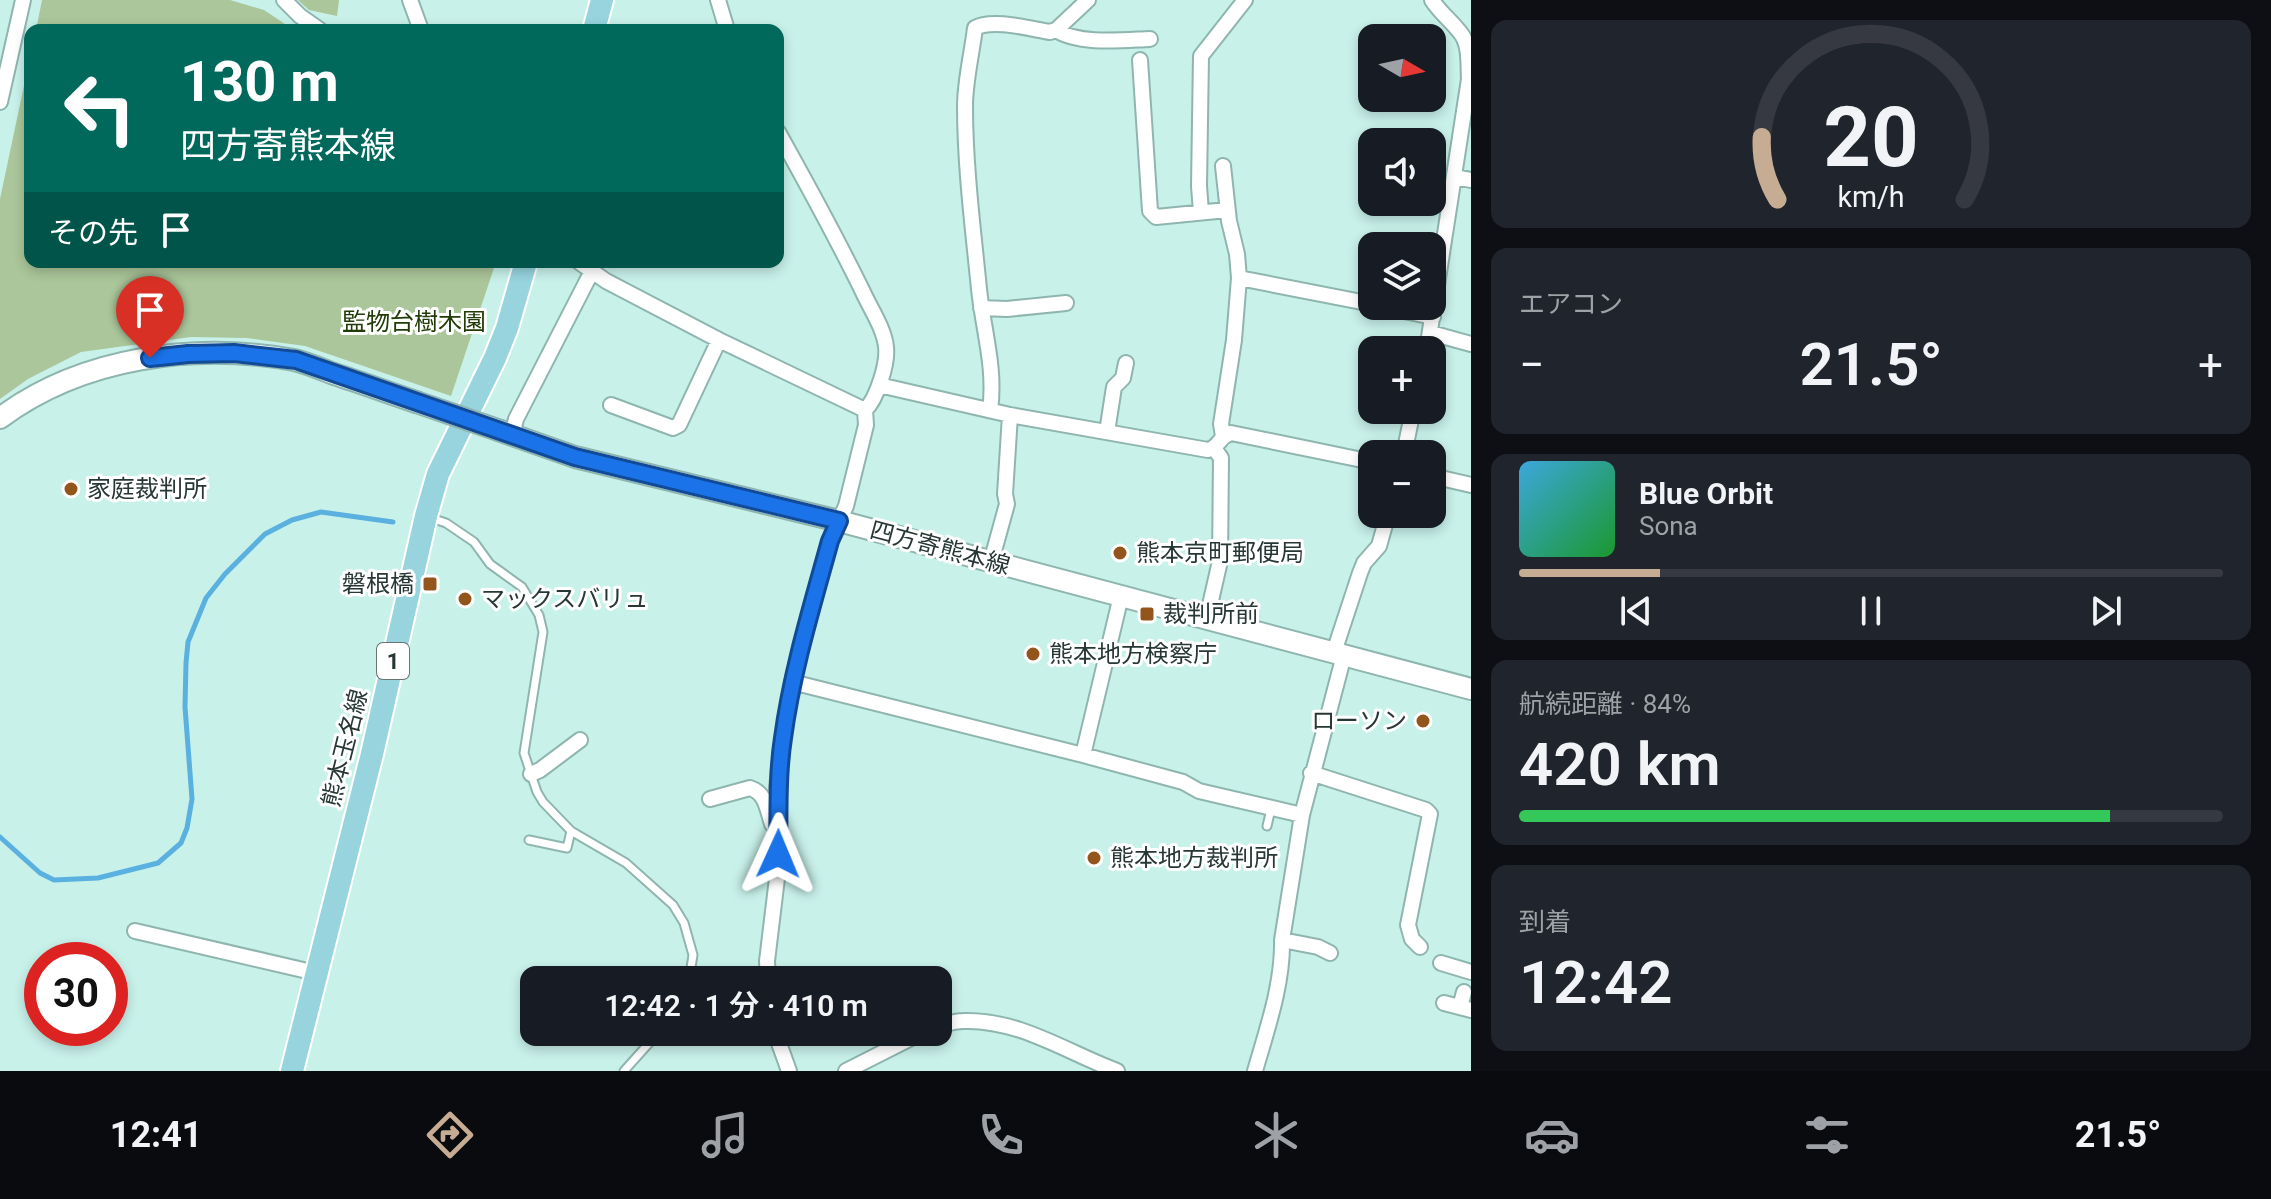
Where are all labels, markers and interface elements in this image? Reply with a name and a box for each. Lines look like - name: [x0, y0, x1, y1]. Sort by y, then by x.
- north arrow: [1358, 24, 1446, 112]
- map controls: [1358, 24, 1446, 528]
- text: 130 m: [180, 49, 339, 115]
- icon: left: [48, 56, 152, 160]
- text: 20: [1823, 89, 1919, 186]
- text: 四方寄熊本線: [180, 125, 396, 167]
- button: sound: [1358, 128, 1446, 216]
- text: km/h: [1837, 180, 1905, 214]
- icon: arrive: [154, 208, 198, 252]
- text: その先: [48, 215, 138, 250]
- button: layers: [1358, 232, 1446, 320]
- pin: [116, 276, 184, 358]
- icon: arrive: [128, 288, 172, 332]
- text: エアコン: [1519, 289, 1623, 319]
- park label: 監物台樹木園: [342, 308, 486, 336]
- text: 21.5°: [1800, 329, 1943, 400]
- button: +: [1358, 336, 1446, 424]
- text: −: [1519, 339, 1544, 391]
- text: +: [2198, 339, 2223, 391]
- button: −: [1358, 440, 1446, 528]
- place label: 家庭裁判所: [87, 475, 207, 503]
- text: Blue Orbit: [1639, 476, 1773, 511]
- marker: 家庭裁判所: [62, 480, 80, 498]
- text: Sona: [1639, 511, 1698, 541]
- street label: 四方寄熊本線: [867, 516, 1013, 580]
- place label: 熊本京町郵便局: [1136, 539, 1304, 567]
- marker: 熊本京町郵便局: [1111, 544, 1129, 562]
- place label: 磐根橋: [342, 570, 414, 598]
- marker: 磐根橋: [421, 575, 439, 593]
- place label: マックスバリュ: [481, 585, 648, 613]
- icon: previous: [1614, 589, 1658, 633]
- icon: pause: [1849, 589, 1893, 633]
- icon: next: [2084, 589, 2128, 633]
- marker: マックスバリュ: [456, 590, 474, 608]
- place label: 裁判所前: [1163, 600, 1259, 628]
- marker: 裁判所前: [1138, 605, 1156, 623]
- place label: 熊本地方検察庁: [1049, 640, 1217, 668]
- road number: 1: [377, 643, 409, 679]
- marker: 熊本地方検察庁: [1024, 645, 1042, 663]
- street label: 熊本玉名線: [317, 686, 373, 810]
- text: 航続距離 · 84%: [1519, 689, 1691, 719]
- place label: ローソン: [1311, 707, 1407, 735]
- marker: ローソン: [1414, 712, 1432, 730]
- text: 420 km: [1519, 729, 1721, 800]
- position arrow: [736, 812, 820, 896]
- place label: 熊本地方裁判所: [1110, 844, 1278, 872]
- marker: 熊本地方裁判所: [1085, 849, 1103, 867]
- text: 到着: [1519, 907, 1571, 937]
- speed limit sign: 30: [24, 942, 128, 1046]
- text: 12:42: [1519, 947, 1672, 1018]
- text: 12:42 · 1 分 · 410 m: [604, 988, 868, 1023]
- icon: directions: [422, 1107, 478, 1163]
- icon: music: [697, 1107, 753, 1163]
- icon: phone: [973, 1107, 1029, 1163]
- icon: climate: [1248, 1107, 1304, 1163]
- icon: car: [1524, 1107, 1580, 1163]
- icon: filters: [1799, 1107, 1855, 1163]
- text: 12:41: [110, 1114, 203, 1156]
- text: 21.5°: [2075, 1114, 2161, 1156]

